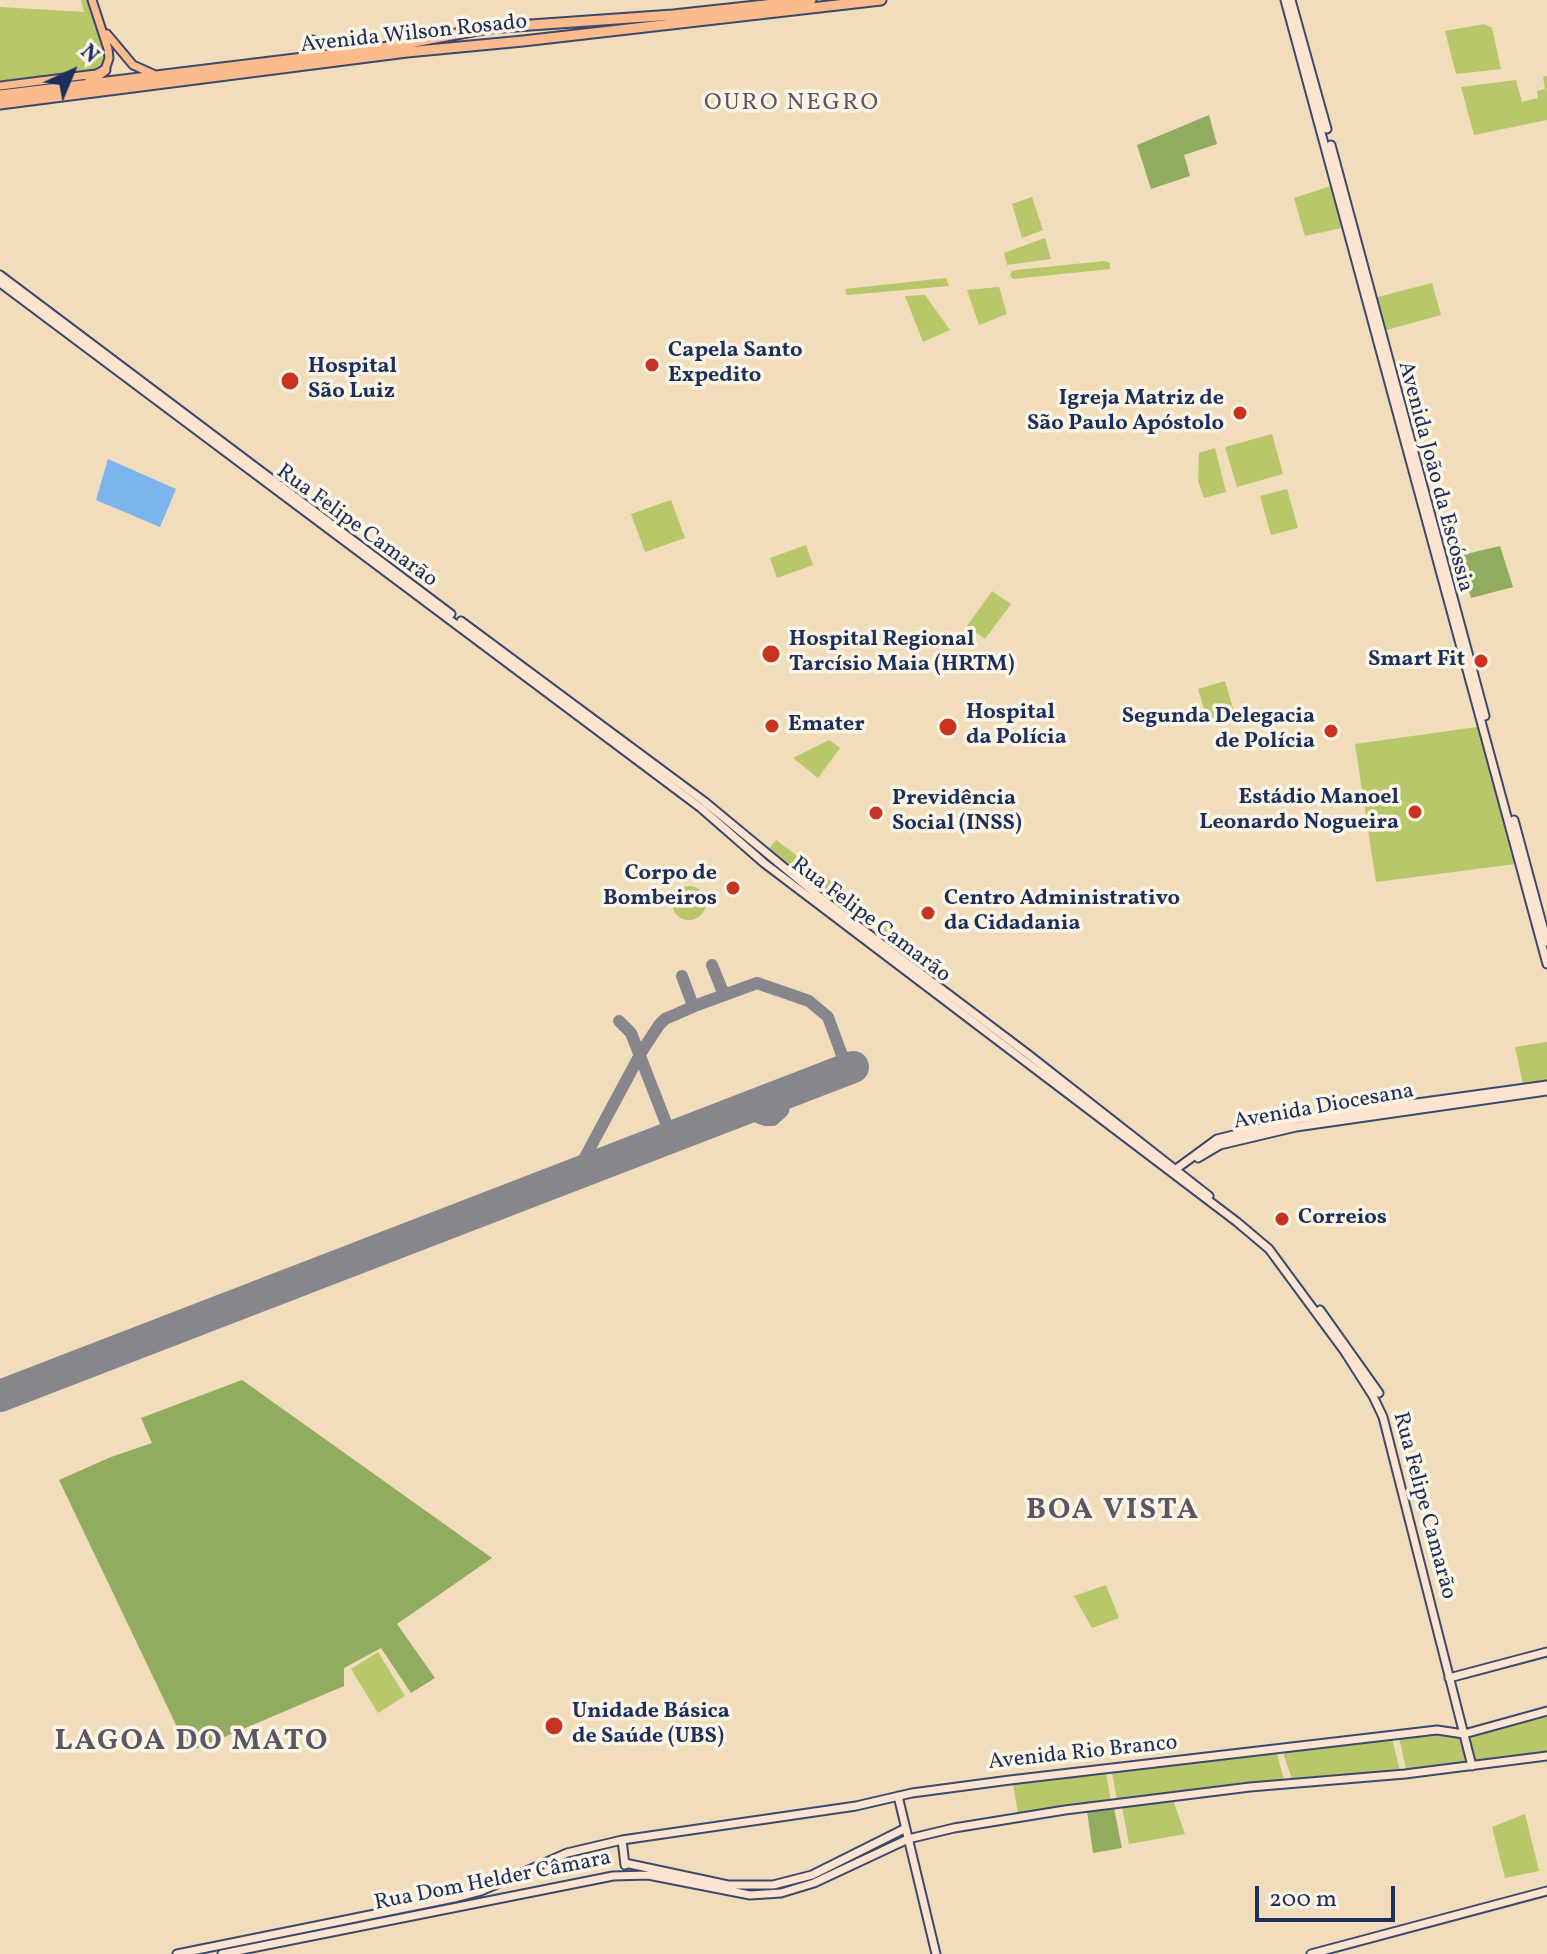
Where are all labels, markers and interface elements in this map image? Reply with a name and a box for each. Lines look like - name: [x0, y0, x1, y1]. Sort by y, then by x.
- street label: Avenida Wilson Rosado: [299, 10, 529, 60]
- north arrow: [32, 32, 112, 112]
- text: N: [72, 38, 106, 71]
- district label: OURO NEGRO: [704, 91, 880, 119]
- place label: Capela Santo Expedito: [668, 339, 803, 390]
- place label: Hospital São Luiz: [308, 355, 397, 406]
- marker: Capela Santo Expedito: [643, 356, 661, 374]
- street label: Avenida João da Escóssia: [1390, 359, 1478, 595]
- marker: Hospital São Luiz: [279, 370, 301, 392]
- place label: Igreja Matriz de São Paulo Apóstolo: [1027, 387, 1224, 438]
- marker: Igreja Matriz de São Paulo Apóstolo: [1231, 404, 1249, 422]
- street label: Rua Felipe Camarão: [270, 460, 442, 594]
- place label: Hospital Regional Tarcísio Maia (HRTM): [789, 628, 1015, 680]
- marker: Hospital Regional Tarcísio Maia (HRTM): [760, 643, 782, 665]
- place label: Smart Fit: [1368, 648, 1465, 674]
- marker: Smart Fit: [1472, 652, 1490, 670]
- place label: Hospital da Polícia: [966, 701, 1067, 752]
- place label: Segunda Delegacia de Polícia: [1122, 705, 1315, 756]
- place label: Emater: [788, 713, 865, 739]
- marker: Hospital da Polícia: [937, 716, 959, 738]
- marker: Emater: [763, 717, 781, 735]
- marker: Segunda Delegacia de Polícia: [1322, 722, 1340, 740]
- place label: Estádio Manoel Leonardo Nogueira: [1199, 786, 1399, 838]
- place label: Previdência Social (INSS): [892, 787, 1022, 838]
- marker: Estádio Manoel Leonardo Nogueira: [1406, 803, 1424, 821]
- marker: Previdência Social (INSS): [867, 804, 885, 822]
- street label: Rua Felipe Camarão: [785, 852, 955, 990]
- place label: Corpo de Bombeiros: [603, 862, 717, 914]
- marker: Corpo de Bombeiros: [724, 879, 742, 897]
- place label: Centro Administrativo da Cidadania: [944, 887, 1180, 938]
- marker: Centro Administrativo da Cidadania: [919, 904, 937, 922]
- street label: Avenida Diocesana: [1232, 1079, 1416, 1137]
- place label: Correios: [1298, 1206, 1387, 1232]
- marker: Correios: [1273, 1210, 1291, 1228]
- street label: Rua Felipe Camarão: [1385, 1409, 1461, 1603]
- district label: BOA VISTA: [1026, 1494, 1200, 1530]
- place label: Unidade Básica de Saúde (UBS): [572, 1700, 730, 1752]
- marker: Unidade Básica de Saúde (UBS): [543, 1715, 565, 1737]
- district label: LAGOA DO MATO: [54, 1725, 330, 1761]
- street label: Avenida Rio Branco: [987, 1731, 1179, 1777]
- street label: Rua Dom Helder Câmara: [372, 1846, 614, 1918]
- scale bar: [1259, 1870, 1399, 1920]
- text: 200 m: [1269, 1883, 1337, 1917]

